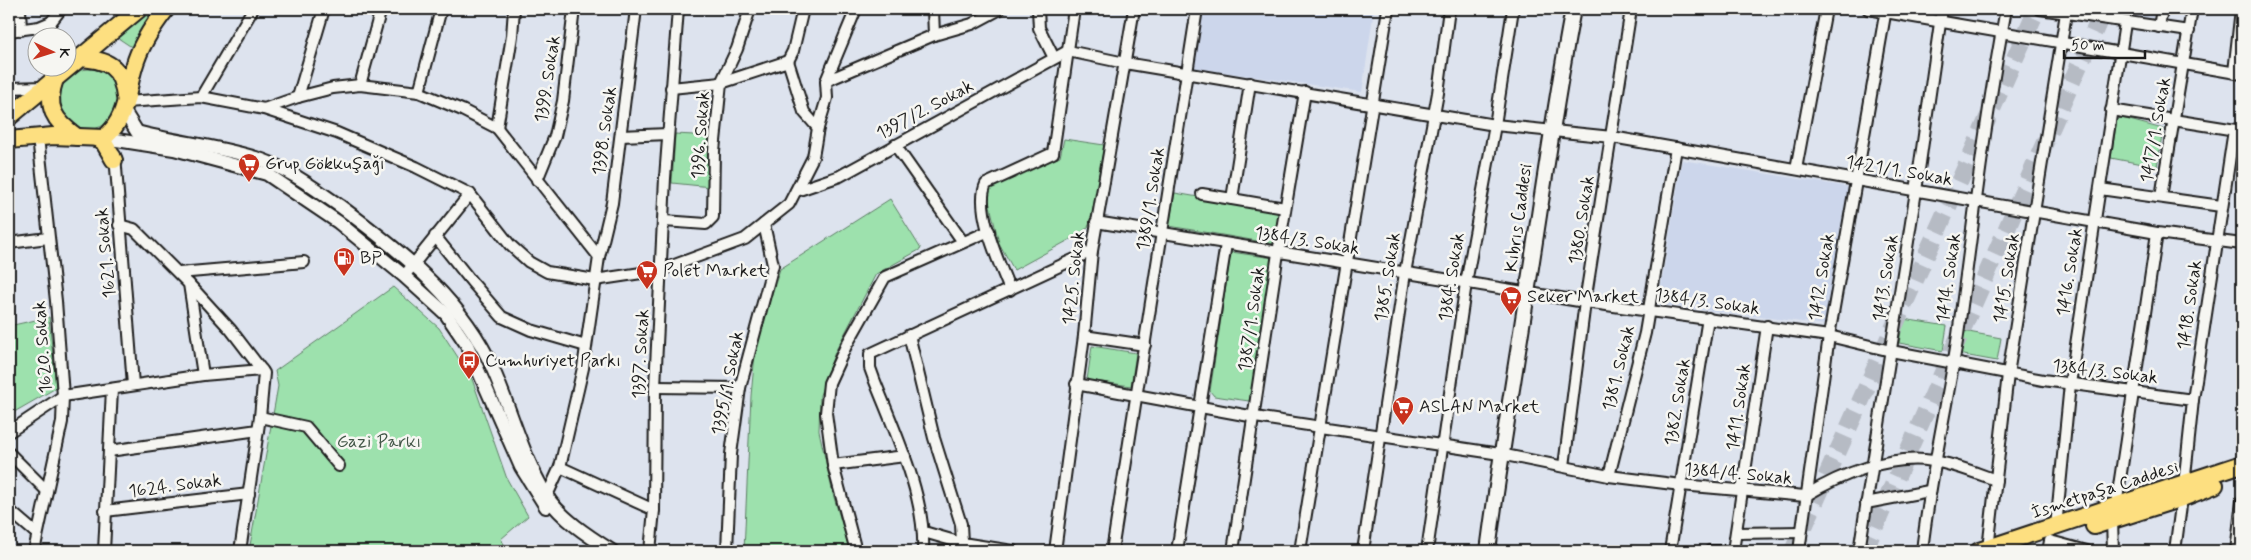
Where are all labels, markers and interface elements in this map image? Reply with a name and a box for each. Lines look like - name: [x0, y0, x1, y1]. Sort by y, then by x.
- north arrow: [28, 28, 78, 78]
- scale bar: [2064, 28, 2145, 60]
- street label: 1399. Sokak: [529, 34, 567, 124]
- text: 50 m: [2071, 36, 2105, 56]
- text: K: [55, 47, 73, 60]
- street label: 1397/2. Sokak: [872, 74, 978, 146]
- street label: 1417/1. Sokak: [2135, 75, 2177, 185]
- street label: 1398. Sokak: [587, 85, 623, 177]
- street label: 1396. Sokak: [686, 90, 716, 180]
- street label: 1389/1. Sokak: [1131, 146, 1171, 252]
- street label: 1421/1. Sokak: [1844, 150, 1954, 192]
- supermarket icon: Grup Gökkuşağı: [237, 152, 261, 183]
- place label: Grup Gökkuşağı: [265, 152, 385, 176]
- street label: Kıbrıs Caddesi: [1500, 162, 1538, 274]
- street label: 1380. Sokak: [1563, 174, 1601, 266]
- street label: 1621. Sokak: [90, 207, 122, 299]
- street label: 1384/3. Sokak: [1253, 221, 1361, 261]
- street label: 1416. Sokak: [2051, 226, 2089, 318]
- street label: 1425. Sokak: [1057, 230, 1091, 326]
- street label: 1385. Sokak: [1369, 230, 1407, 323]
- street label: 1384. Sokak: [1433, 231, 1471, 323]
- street label: 1412. Sokak: [1803, 231, 1841, 323]
- street label: 1414. Sokak: [1931, 231, 1967, 325]
- street label: 1415. Sokak: [1988, 231, 2026, 325]
- street label: 1413. Sokak: [1867, 232, 1905, 323]
- fuel station icon: BP: [332, 246, 356, 277]
- place label: BP: [360, 246, 382, 270]
- supermarket icon: Polet Market: [635, 259, 659, 290]
- place label: Polet Market: [663, 259, 768, 283]
- street label: 1418. Sokak: [2172, 259, 2208, 351]
- street label: 1387/1. Sokak: [1233, 265, 1271, 373]
- street label: 1384/3. Sokak: [1653, 283, 1761, 321]
- supermarket icon: Seker Market: [1499, 285, 1523, 316]
- place label: Seker Market: [1527, 285, 1639, 309]
- street label: 1620. Sokak: [28, 300, 58, 394]
- street label: 1397. Sokak: [627, 308, 655, 400]
- street label: 1381. Sokak: [1597, 323, 1641, 413]
- street label: 1395/1. Sokak: [706, 329, 750, 437]
- bus stop icon: Cumhuriyet Parkı: [457, 349, 481, 380]
- place label: Cumhuriyet Parkı: [485, 349, 621, 373]
- street label: 1384/3. Sokak: [2051, 354, 2159, 390]
- street label: 1382. Sokak: [1659, 356, 1697, 448]
- street label: 1411. Sokak: [1721, 362, 1757, 452]
- supermarket icon: ASLAN Market: [1391, 395, 1415, 426]
- place label: ASLAN Market: [1419, 395, 1540, 419]
- park label: Gazi Parkı: [337, 430, 421, 454]
- street label: İsmetpaşa Caddesi: [2028, 455, 2182, 525]
- street label: 1384/4. Sokak: [1683, 457, 1793, 491]
- street label: 1624. Sokak: [127, 468, 223, 504]

